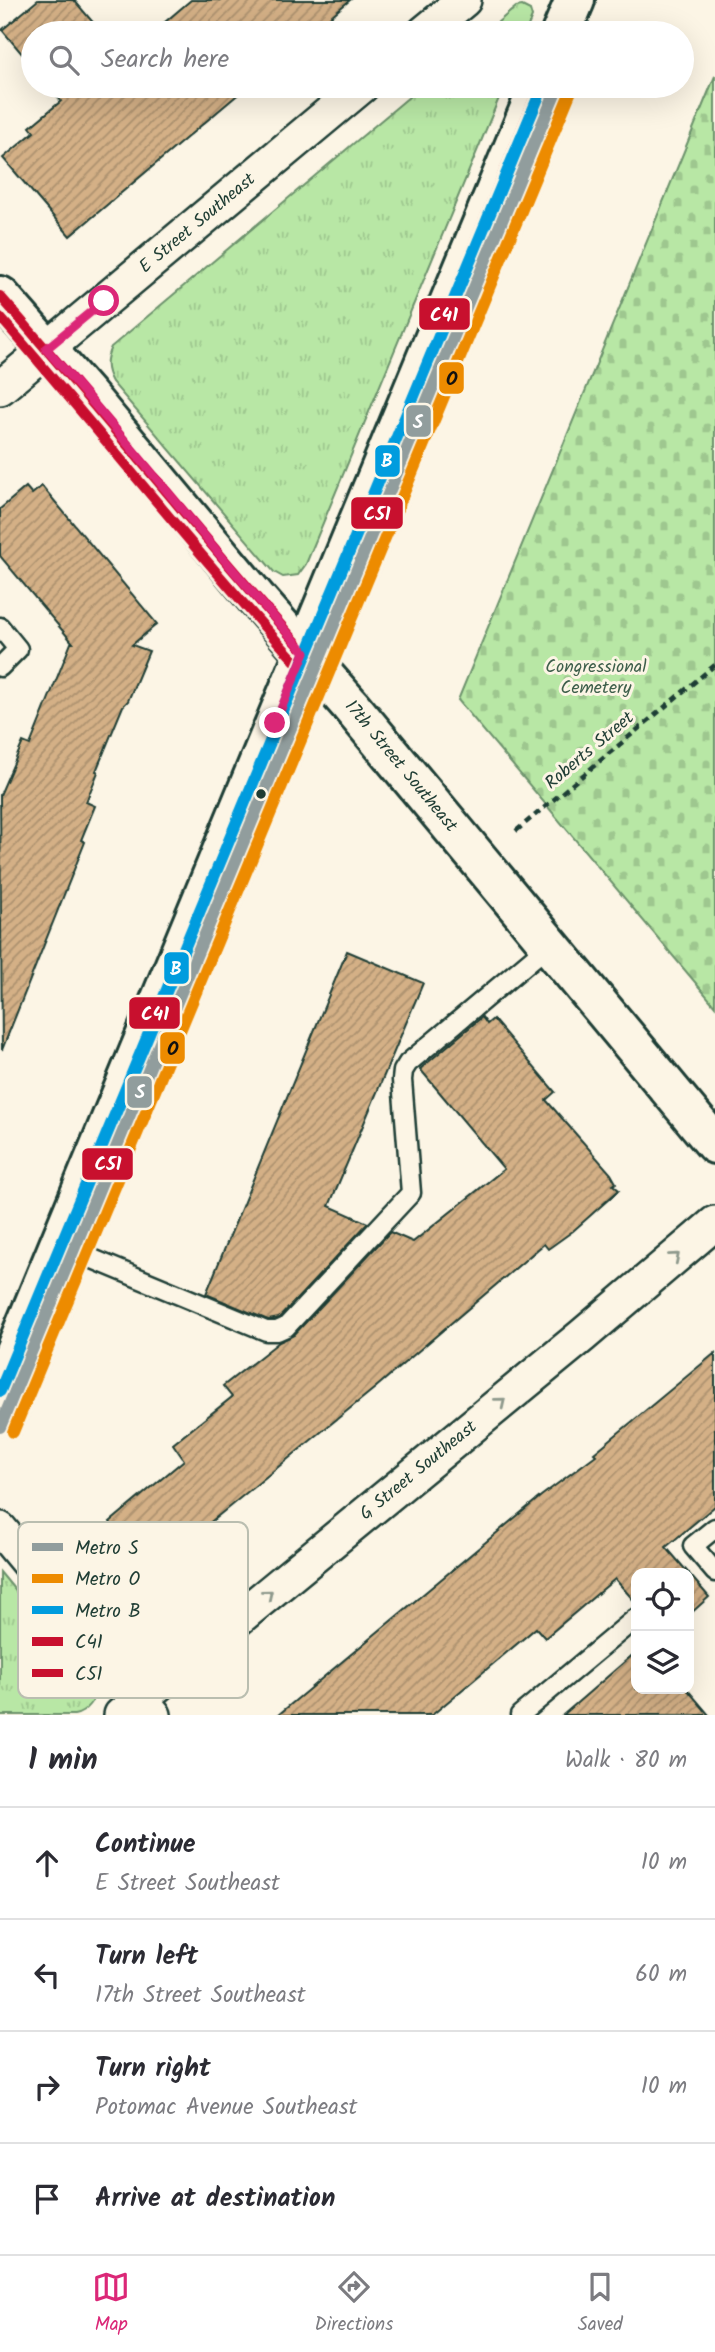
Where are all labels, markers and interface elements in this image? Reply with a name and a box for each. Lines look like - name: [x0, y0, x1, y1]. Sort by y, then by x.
- search box: [21, 21, 694, 98]
- text: Search here: [101, 39, 229, 81]
- icon: search: [45, 41, 83, 79]
- street label: E Street Southeast: [132, 165, 263, 281]
- route start: [88, 285, 119, 316]
- line badge: C41: [418, 297, 471, 331]
- text: C41: [430, 301, 458, 331]
- line badge: O: [438, 361, 465, 395]
- text: O: [446, 365, 458, 395]
- line badge: S: [405, 404, 432, 438]
- text: S: [413, 408, 424, 438]
- line badge: B: [374, 444, 401, 478]
- text: B: [381, 447, 393, 477]
- line badge: C51: [350, 496, 404, 530]
- text: C51: [363, 500, 391, 530]
- park label: Congressional Cemetery: [545, 653, 647, 703]
- street label: 17th Street Southeast: [337, 693, 465, 840]
- street label: Roberts Street: [539, 704, 642, 797]
- route end: [259, 707, 290, 738]
- unlabelled marker: [254, 787, 268, 801]
- line badge: B: [163, 951, 190, 985]
- text: B: [170, 955, 182, 985]
- line badge: C41: [128, 996, 181, 1030]
- text: C41: [141, 1000, 169, 1030]
- line badge: O: [159, 1031, 186, 1065]
- text: O: [167, 1035, 179, 1065]
- line badge: S: [126, 1075, 153, 1109]
- text: S: [135, 1078, 146, 1108]
- line badge: C51: [81, 1147, 134, 1181]
- text: C51: [94, 1150, 122, 1180]
- one-way arrow: [667, 1252, 680, 1265]
- one-way arrow: [493, 1398, 505, 1411]
- street label: G Street Southeast: [353, 1412, 485, 1528]
- legend: [18, 1522, 248, 1698]
- text: Metro S: [75, 1534, 139, 1564]
- text: Metro O: [75, 1565, 140, 1595]
- map controls: [631, 1568, 694, 1694]
- button: locate: [631, 1568, 694, 1631]
- one-way arrow: [260, 1590, 273, 1602]
- text: Metro B: [75, 1597, 141, 1627]
- text: C41: [75, 1628, 103, 1658]
- button: layers: [631, 1631, 694, 1694]
- text: C51: [75, 1660, 103, 1690]
- text: 1 min: [28, 1737, 98, 1785]
- text: Walk · 80 m: [565, 1743, 687, 1779]
- text: Continue: [95, 1824, 196, 1866]
- icon: ahead: [28, 1844, 66, 1882]
- text: 10 m: [641, 1845, 687, 1881]
- text: E Street Southeast: [95, 1866, 280, 1902]
- text: Turn left: [95, 1936, 198, 1978]
- icon: left: [28, 1956, 66, 1994]
- text: 60 m: [635, 1957, 687, 1993]
- text: 17th Street Southeast: [95, 1978, 306, 2014]
- text: Turn right: [95, 2048, 211, 2090]
- icon: right: [28, 2068, 66, 2106]
- text: 10 m: [641, 2069, 687, 2105]
- text: Potomac Avenue Southeast: [95, 2090, 357, 2126]
- text: Arrive at destination: [95, 2178, 335, 2220]
- icon: arrive: [28, 2180, 66, 2218]
- tab: Map: [92, 2268, 130, 2340]
- tab: Directions: [315, 2268, 393, 2340]
- tab: Saved: [578, 2268, 623, 2340]

